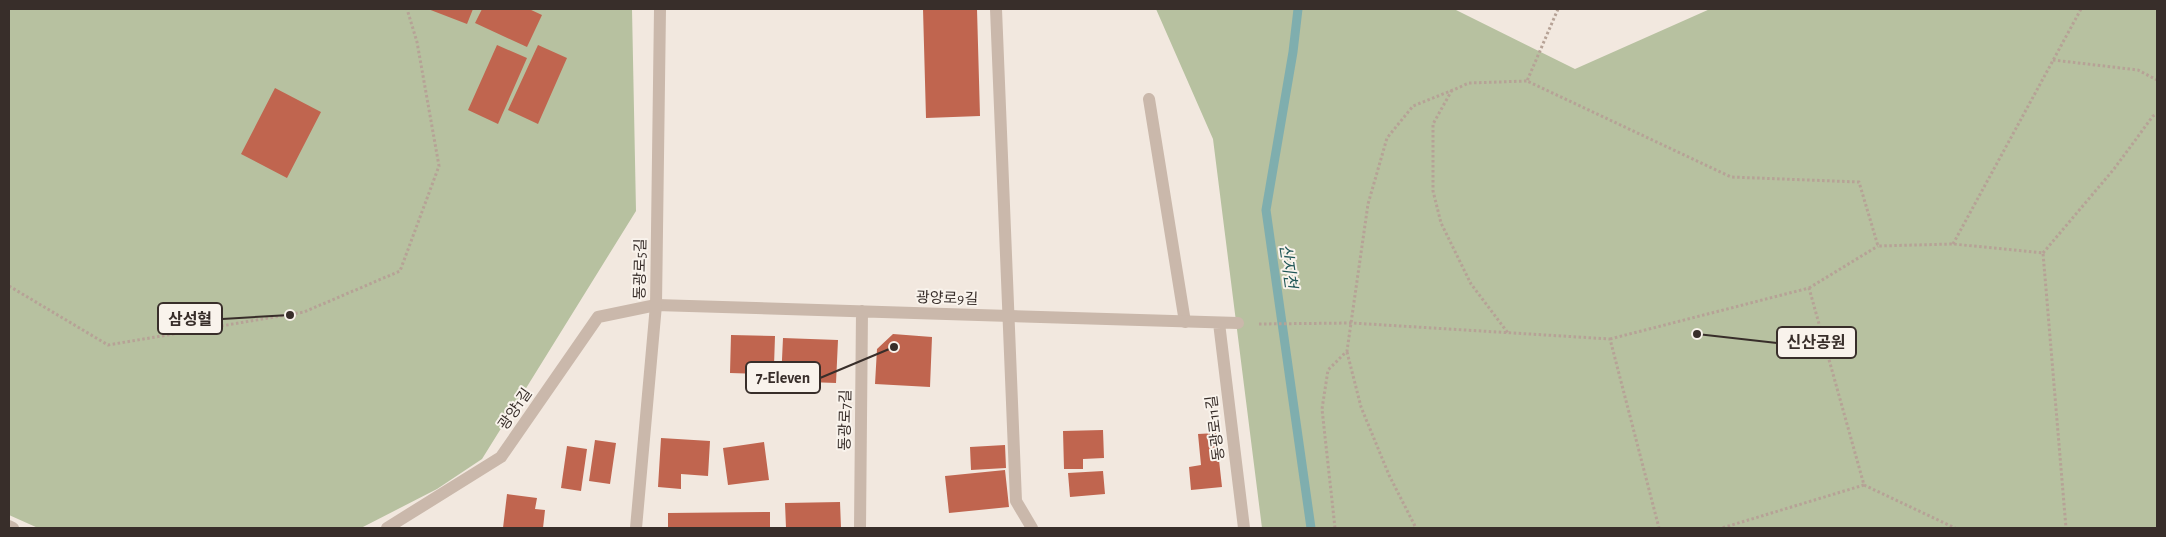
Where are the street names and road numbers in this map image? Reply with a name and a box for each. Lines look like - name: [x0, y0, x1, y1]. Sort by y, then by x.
- street label: 동광로5길: [631, 238, 649, 300]
- street label: 광양로9길: [916, 289, 978, 307]
- street label: 광양1길: [495, 385, 535, 433]
- street label: 동광로7길: [836, 389, 854, 451]
- street label: 동광로11길: [1203, 395, 1227, 461]

